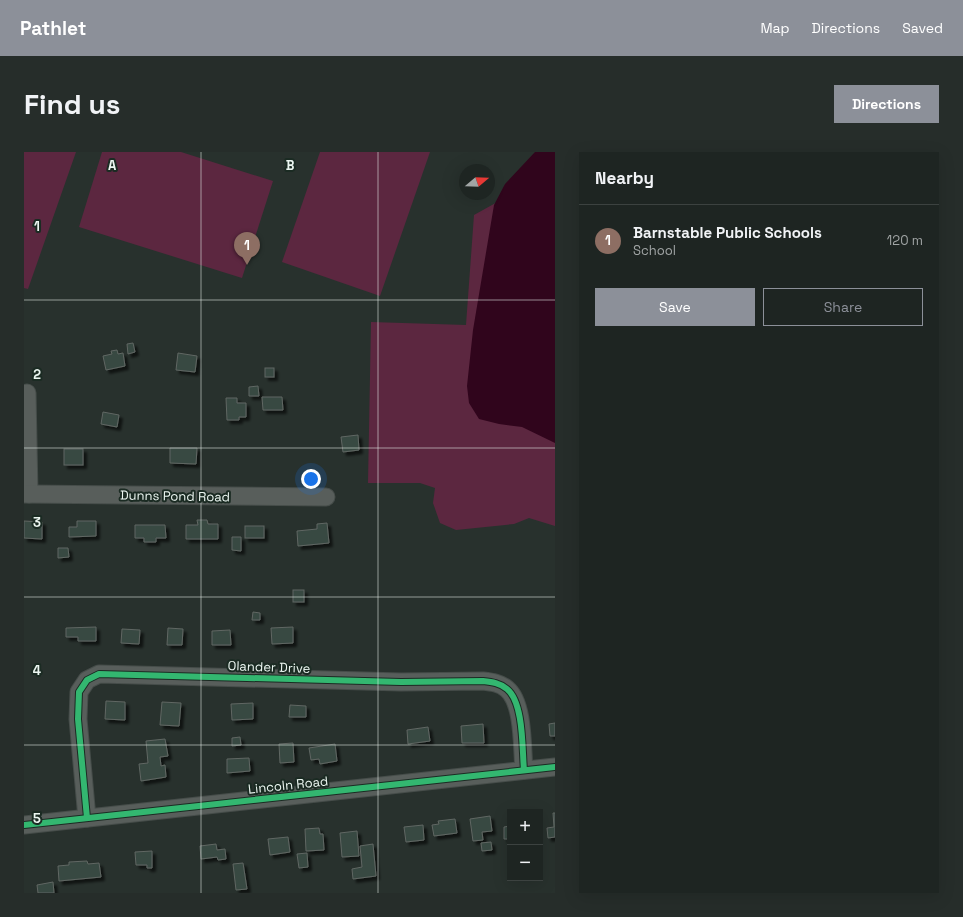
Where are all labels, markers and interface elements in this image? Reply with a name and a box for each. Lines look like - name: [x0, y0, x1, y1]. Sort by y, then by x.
- text: Pathlet: [20, 16, 86, 41]
- text: Map: [760, 19, 790, 37]
- text: Directions: [812, 19, 880, 37]
- text: Saved: [902, 19, 943, 37]
- button: Directions: [834, 85, 939, 123]
- text: Find us: [24, 86, 121, 122]
- text: A: [108, 157, 117, 174]
- text: B: [286, 157, 295, 174]
- north arrow: [459, 164, 495, 200]
- text: Nearby: [595, 167, 654, 189]
- text: 1: [34, 218, 40, 235]
- text: Barnstable Public Schools: [633, 223, 822, 242]
- pin: 1: [234, 232, 260, 265]
- text: 1: [605, 232, 611, 249]
- text: 120 m: [887, 232, 923, 249]
- text: School: [633, 242, 676, 259]
- button: Save: [595, 288, 755, 326]
- button: Share: [763, 288, 923, 326]
- text: 2: [33, 366, 41, 383]
- your location: [301, 469, 321, 489]
- street label: Dunns Pond Road: [120, 487, 230, 505]
- text: 3: [33, 514, 41, 531]
- street label: Olander Drive: [227, 657, 311, 677]
- text: 4: [33, 662, 41, 679]
- street label: Lincoln Road: [247, 772, 329, 798]
- map controls: [507, 809, 543, 881]
- button: +: [507, 809, 543, 845]
- text: 5: [33, 810, 41, 827]
- button: −: [507, 845, 543, 881]

